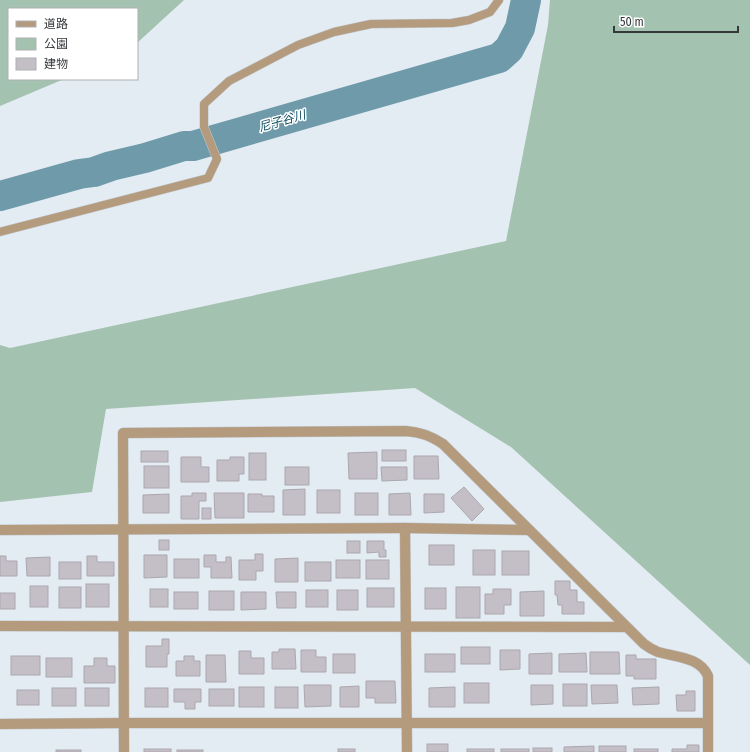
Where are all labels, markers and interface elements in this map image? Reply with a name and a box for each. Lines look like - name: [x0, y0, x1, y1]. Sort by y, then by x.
- legend: [8, 8, 138, 80]
- scale bar: [614, 8, 738, 34]
- text: 50 m: [620, 15, 644, 29]
- text: 道路: [44, 17, 68, 31]
- text: 公園: [44, 37, 68, 51]
- text: 建物: [44, 57, 68, 71]
- water label: 尼子谷川: [257, 107, 309, 134]

